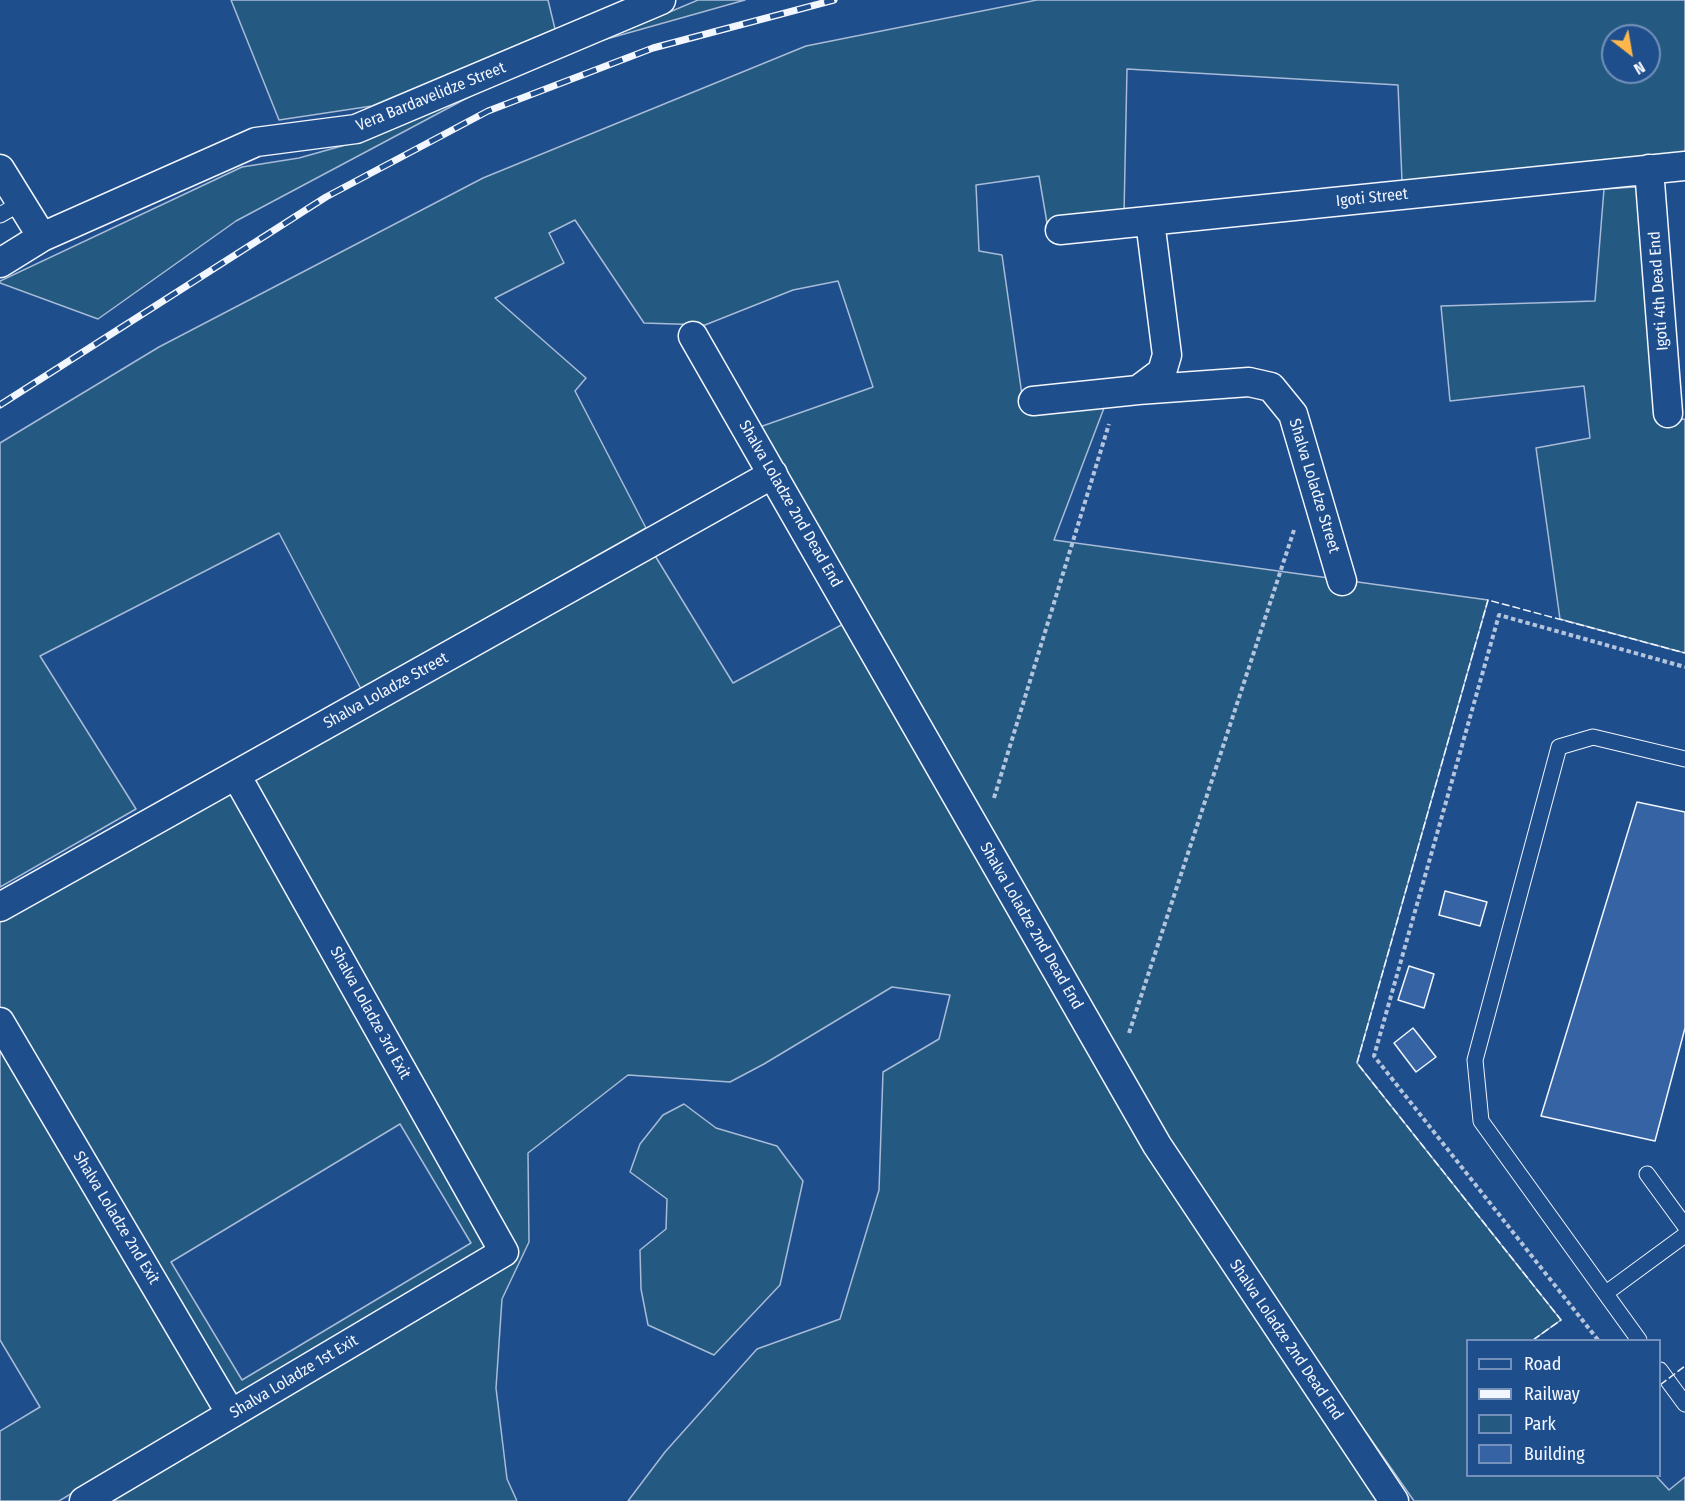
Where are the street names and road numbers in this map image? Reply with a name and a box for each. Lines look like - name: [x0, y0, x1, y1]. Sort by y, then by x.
- street label: Vera Bardavelidze Street: [354, 58, 508, 136]
- street label: Igoti Street: [1335, 185, 1409, 211]
- street label: Igoti 4th Dead End: [1645, 231, 1673, 351]
- street label: Shalva Loladze Street: [1284, 416, 1344, 556]
- street label: Shalva Loladze 2nd Dead End: [734, 417, 846, 591]
- street label: Shalva Loladze Street: [320, 649, 452, 733]
- street label: Shalva Loladze 2nd Dead End: [975, 839, 1087, 1013]
- street label: Shalva Loladze 3rd Exit: [326, 943, 414, 1083]
- street label: Shalva Loladze 2nd Exit: [69, 1148, 163, 1288]
- street label: Shalva Loladze 2nd Dead End: [1225, 1256, 1347, 1424]
- street label: Shalva Loladze 1st Exit: [226, 1331, 362, 1423]

